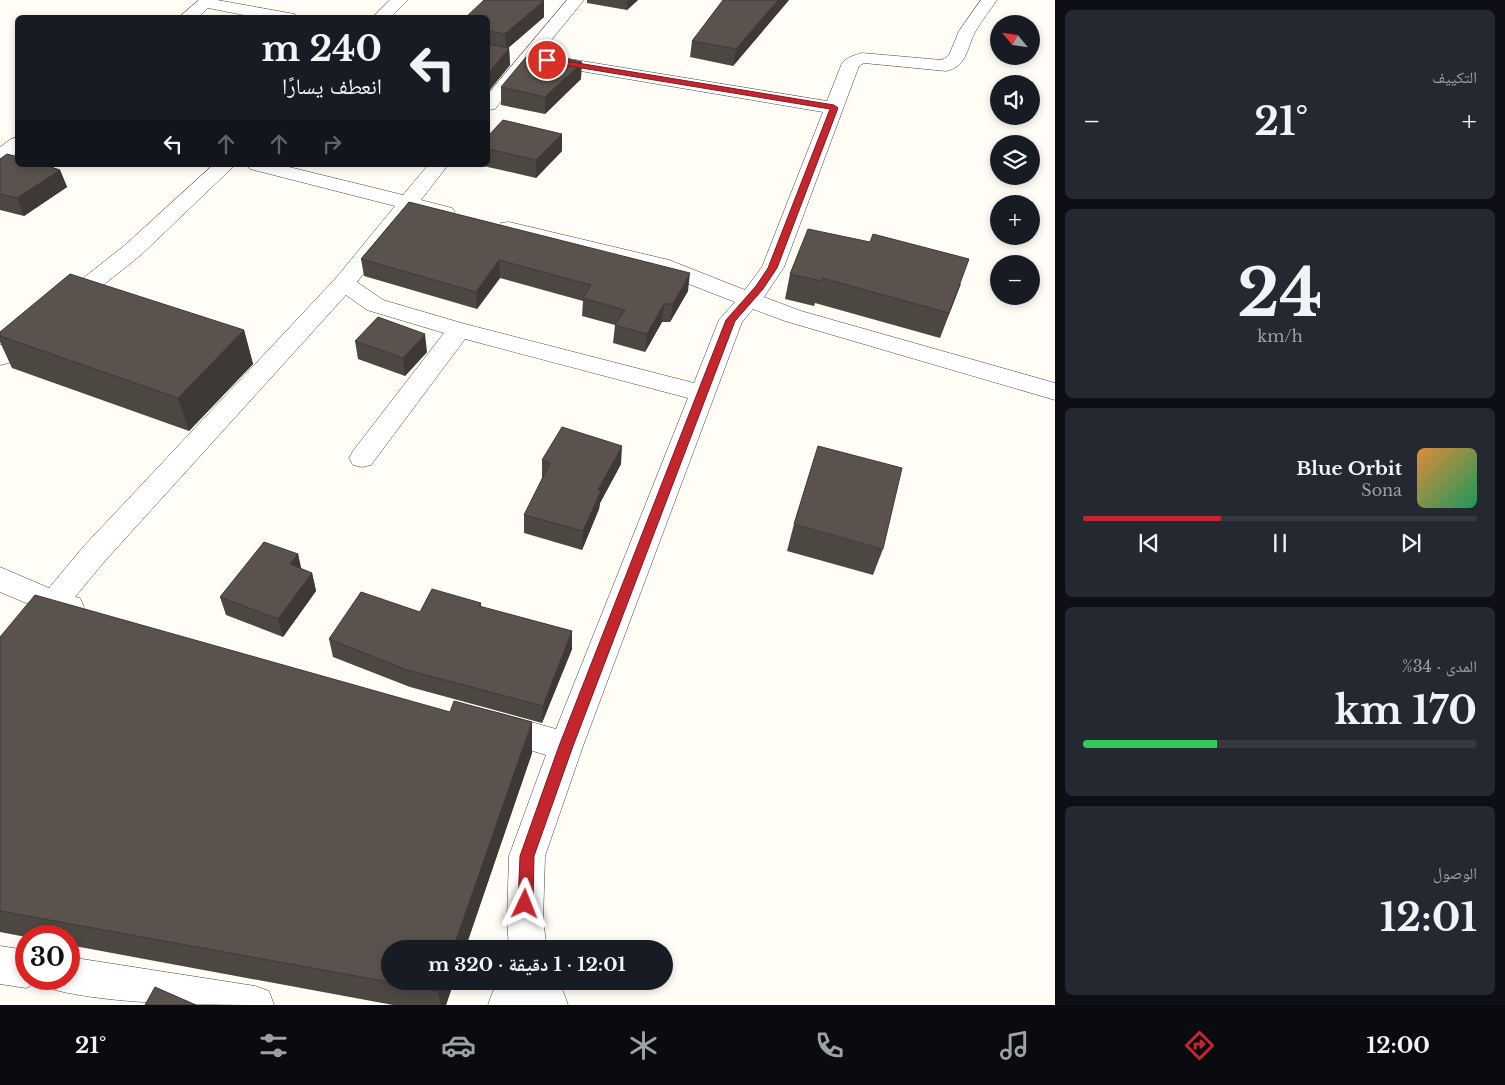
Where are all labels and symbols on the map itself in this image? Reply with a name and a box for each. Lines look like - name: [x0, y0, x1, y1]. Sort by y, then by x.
- north arrow: [990, 15, 1040, 65]
- pin: [526, 39, 568, 81]
- position arrow: [498, 877, 550, 929]
- speed limit sign: 30: [15, 925, 80, 990]

